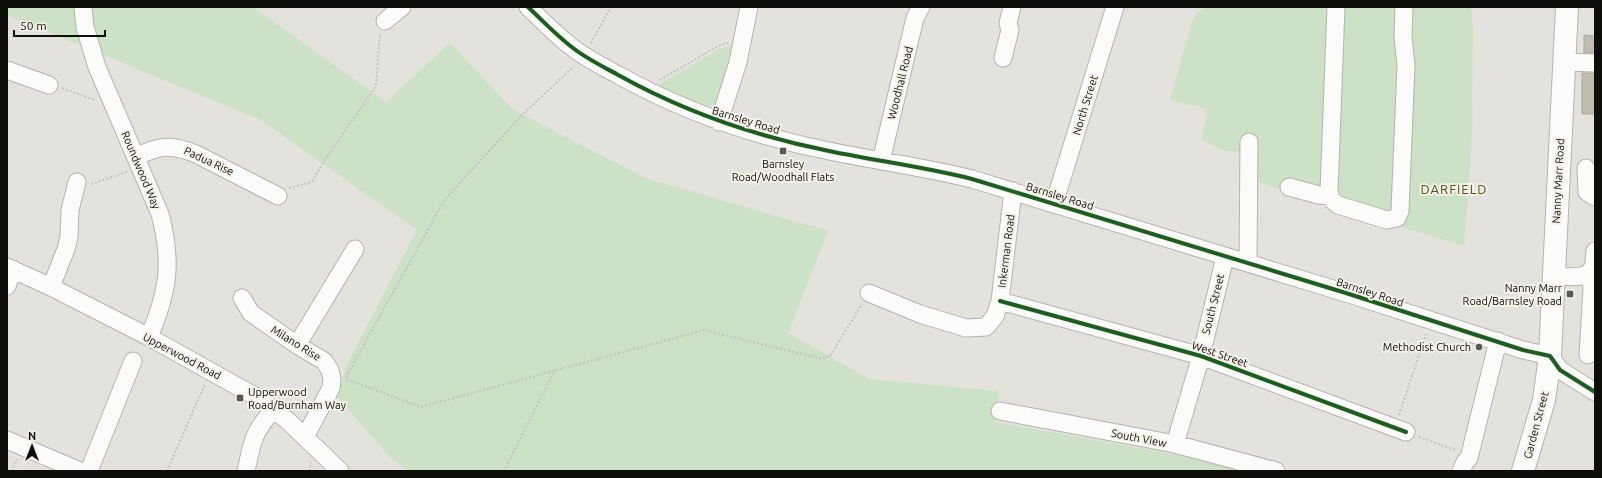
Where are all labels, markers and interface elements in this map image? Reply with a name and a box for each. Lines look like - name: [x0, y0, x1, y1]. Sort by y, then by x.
- scale bar: [14, 12, 105, 38]
- text: 50 m: [20, 19, 47, 32]
- street label: Woodhall Road: [885, 45, 915, 121]
- street label: North Street: [1070, 73, 1100, 137]
- street label: Barnsley Road: [711, 104, 781, 136]
- street label: Roundwood Way: [119, 129, 163, 211]
- street label: Nanny Marr Road: [1550, 138, 1566, 224]
- street label: Padua Rise: [182, 144, 236, 178]
- marker: Barnsley Road/Woodhall Flats: [778, 146, 788, 156]
- place label: Barnsley Road/Woodhall Flats: [732, 158, 835, 183]
- street label: Barnsley Road: [1025, 180, 1095, 212]
- district label: DARFIELD: [1421, 182, 1487, 196]
- street label: Inkerman Road: [996, 214, 1016, 288]
- street label: South Street: [1200, 272, 1227, 336]
- street label: Barnsley Road: [1335, 275, 1405, 309]
- place label: Nanny Marr Road/Barnsley Road: [1463, 282, 1563, 307]
- marker: Nanny Marr Road/Barnsley Road: [1565, 289, 1575, 299]
- street label: Milano Rise: [269, 323, 323, 363]
- street label: Upperwood Road: [141, 330, 223, 382]
- street label: West Street: [1190, 339, 1250, 369]
- place label: Methodist Church: [1383, 341, 1471, 353]
- marker: Methodist Church: [1474, 342, 1484, 352]
- place label: Upperwood Road/Burnham Way: [248, 386, 347, 411]
- street label: Garden Street: [1521, 389, 1551, 460]
- marker: Upperwood Road/Burnham Way: [235, 393, 245, 403]
- north arrow: [12, 426, 52, 466]
- street label: South View: [1110, 427, 1168, 449]
- text: N: [28, 430, 36, 442]

